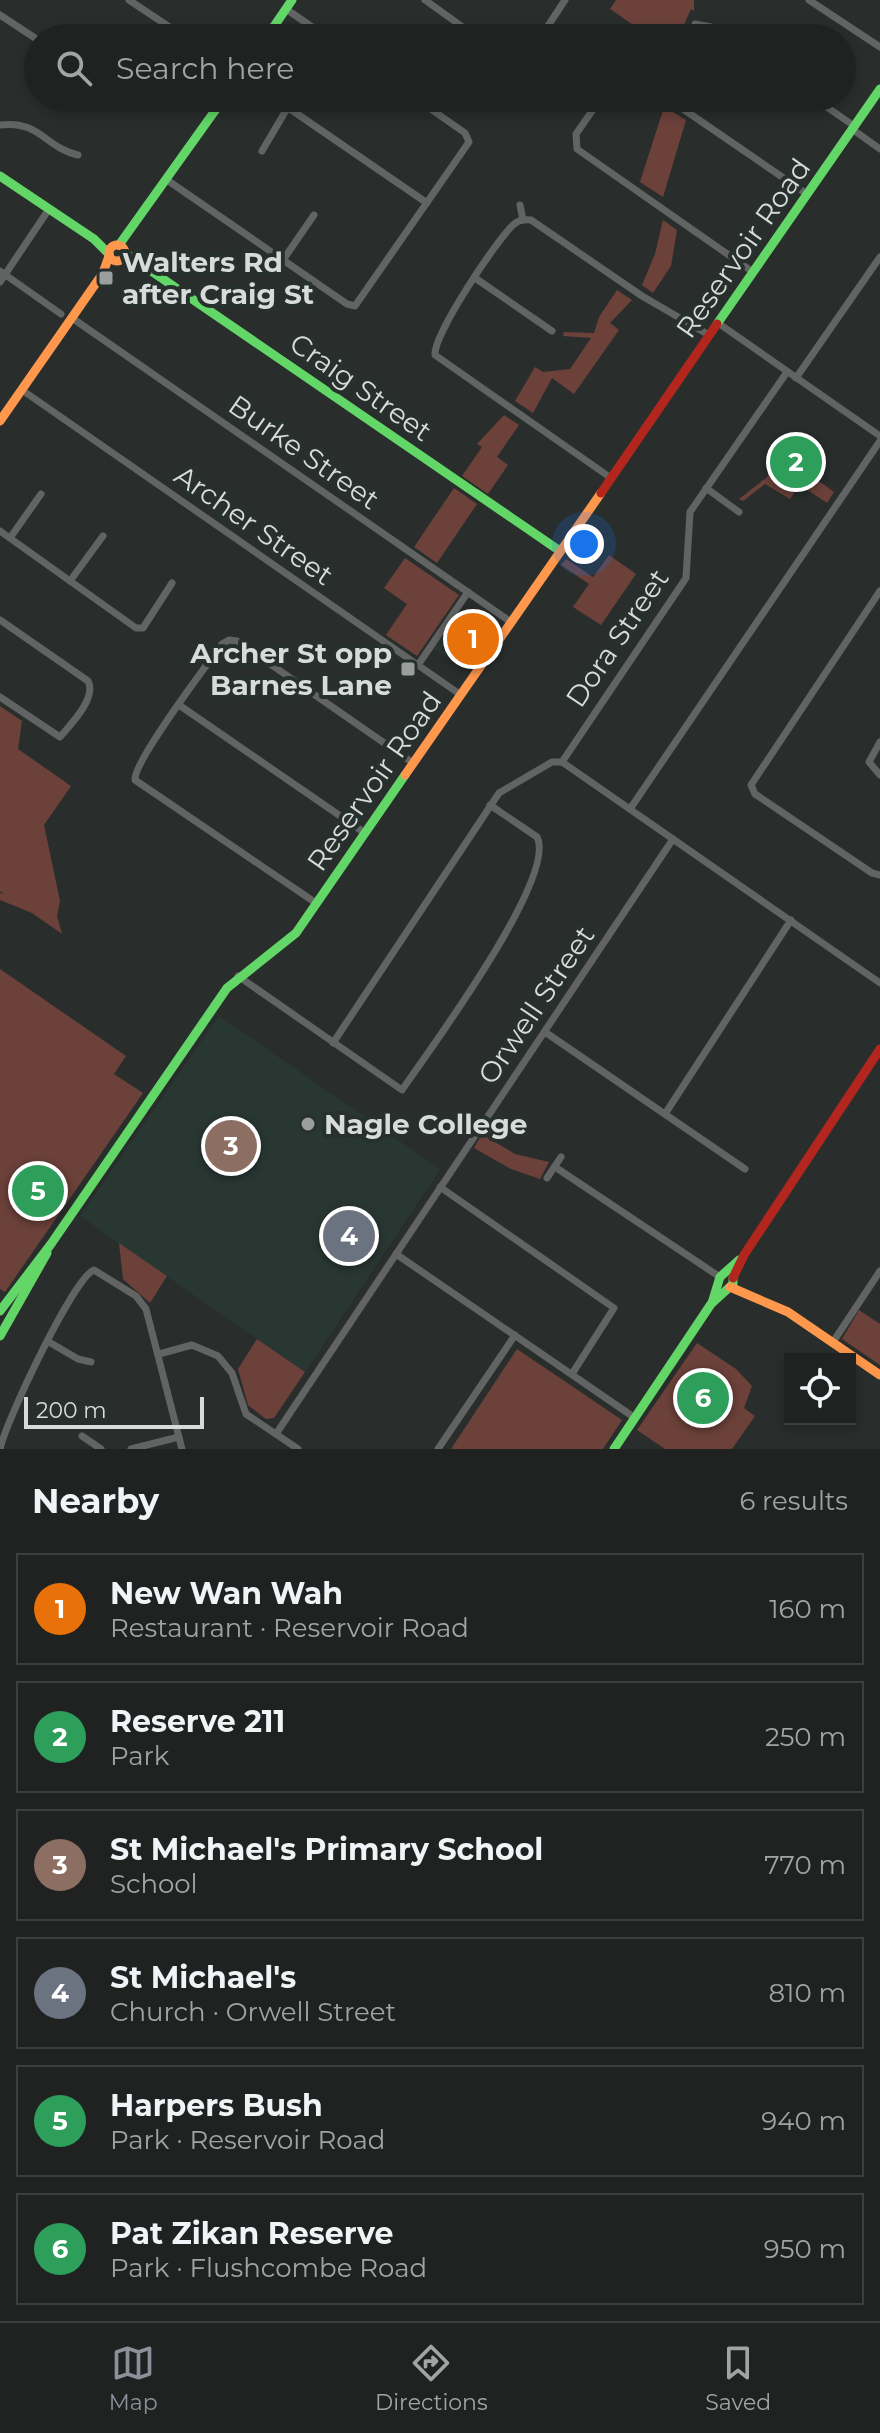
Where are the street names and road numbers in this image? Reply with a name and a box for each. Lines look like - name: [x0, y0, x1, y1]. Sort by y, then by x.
- street label: Reservoir Road: [669, 152, 817, 344]
- street label: Craig Street: [284, 326, 438, 448]
- street label: Burke Street: [222, 388, 386, 516]
- street label: Archer Street: [168, 458, 340, 592]
- street label: Dora Street: [558, 562, 676, 714]
- street label: Reservoir Road: [300, 685, 448, 877]
- street label: Orwell Street: [471, 920, 601, 1090]

